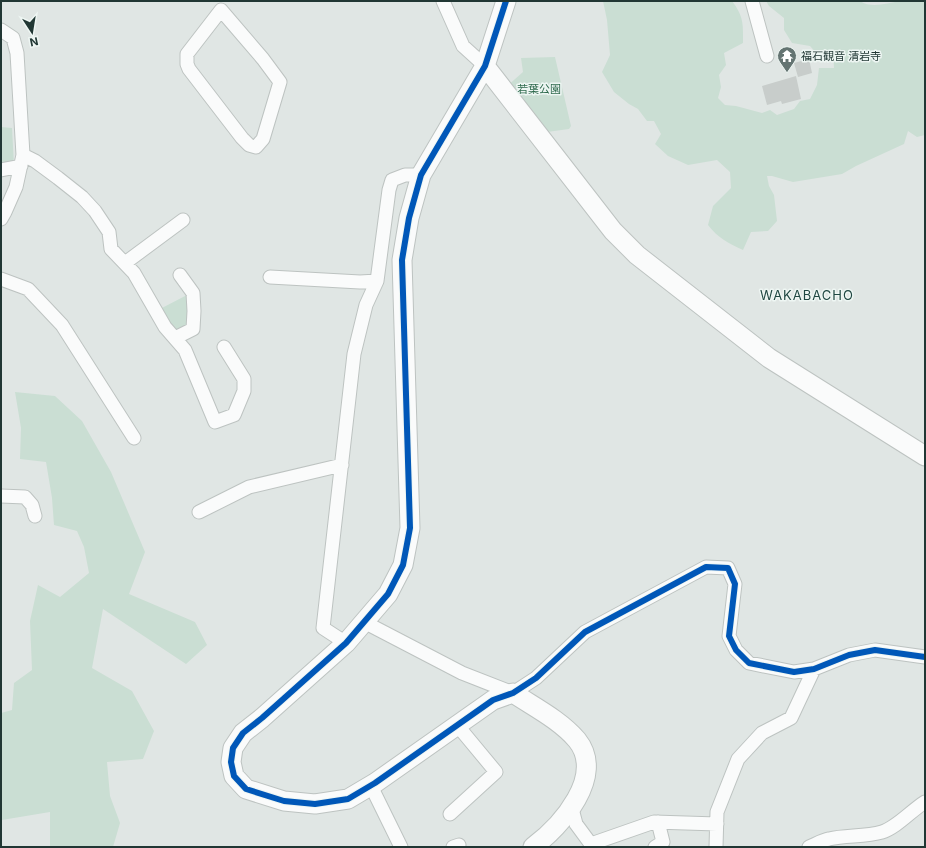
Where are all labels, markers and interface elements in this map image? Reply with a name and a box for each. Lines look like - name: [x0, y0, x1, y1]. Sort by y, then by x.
- north arrow: [12, 12, 52, 52]
- text: N: [29, 34, 40, 50]
- temple icon: 福石観音 清岩寺: [776, 45, 798, 73]
- place label: 福石観音 清岩寺: [801, 49, 881, 63]
- park label: 若葉公園: [517, 82, 561, 96]
- district label: WAKABACHO: [760, 287, 854, 303]

